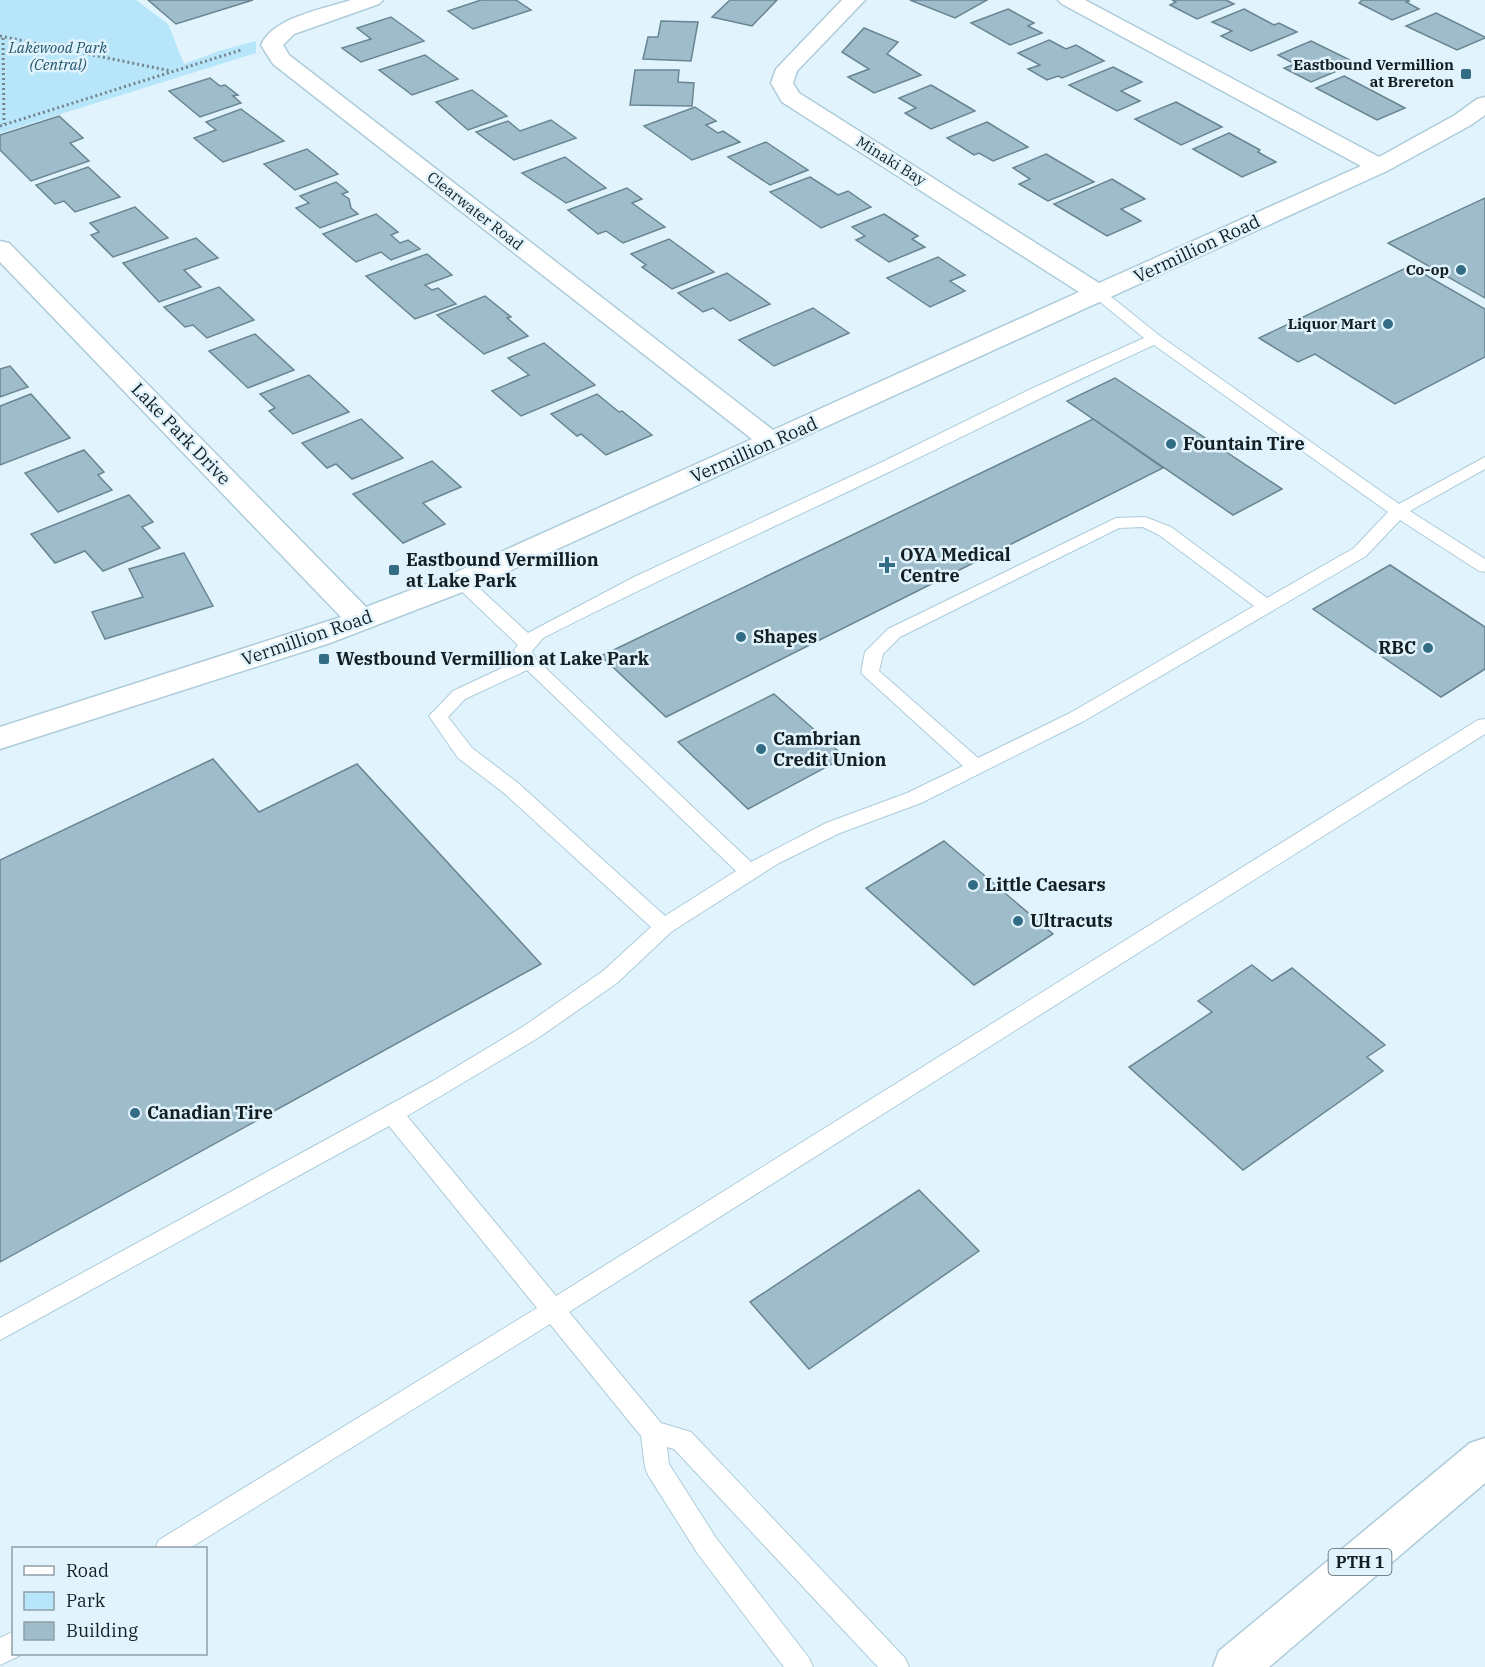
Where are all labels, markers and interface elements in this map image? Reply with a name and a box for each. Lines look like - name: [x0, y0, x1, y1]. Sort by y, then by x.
- park label: Lakewood Park (Central): [8, 38, 107, 74]
- place label: Eastbound Vermillion at Brereton: [1293, 55, 1454, 91]
- marker: Eastbound Vermillion at Brereton: [1459, 67, 1473, 81]
- street label: Minaki Bay: [853, 132, 930, 189]
- street label: Clearwater Road: [424, 167, 527, 254]
- street label: Vermillion Road: [1130, 209, 1264, 288]
- place label: Co-op: [1406, 260, 1449, 279]
- marker: Co-op: [1454, 263, 1468, 277]
- place label: Liquor Mart: [1288, 314, 1376, 333]
- marker: Liquor Mart: [1381, 317, 1395, 331]
- street label: Lake Park Drive: [127, 378, 236, 490]
- street label: Vermillion Road: [687, 411, 821, 488]
- place label: Fountain Tire: [1183, 432, 1305, 455]
- marker: Fountain Tire: [1164, 437, 1178, 451]
- place label: OYA Medical Centre: [900, 543, 1011, 587]
- place label: Eastbound Vermillion at Lake Park: [406, 548, 599, 592]
- marker: OYA Medical Centre: [878, 556, 896, 574]
- marker: Eastbound Vermillion at Lake Park: [387, 563, 401, 577]
- street label: Vermillion Road: [238, 604, 375, 671]
- place label: Shapes: [753, 625, 817, 648]
- marker: Shapes: [734, 630, 748, 644]
- place label: RBC: [1378, 636, 1416, 659]
- marker: RBC: [1421, 641, 1435, 655]
- place label: Westbound Vermillion at Lake Park: [336, 647, 650, 670]
- marker: Westbound Vermillion at Lake Park: [317, 652, 331, 666]
- place label: Cambrian Credit Union: [773, 727, 886, 771]
- marker: Cambrian Credit Union: [754, 742, 768, 756]
- place label: Little Caesars: [985, 873, 1106, 896]
- marker: Little Caesars: [966, 878, 980, 892]
- place label: Ultracuts: [1030, 909, 1113, 932]
- marker: Ultracuts: [1011, 914, 1025, 928]
- place label: Canadian Tire: [147, 1101, 273, 1124]
- marker: Canadian Tire: [128, 1106, 142, 1120]
- legend: [12, 1547, 207, 1655]
- road number: PTH 1: [1328, 1549, 1392, 1575]
- text: Road: [66, 1559, 109, 1582]
- text: Park: [66, 1589, 106, 1612]
- text: Building: [66, 1619, 138, 1642]

